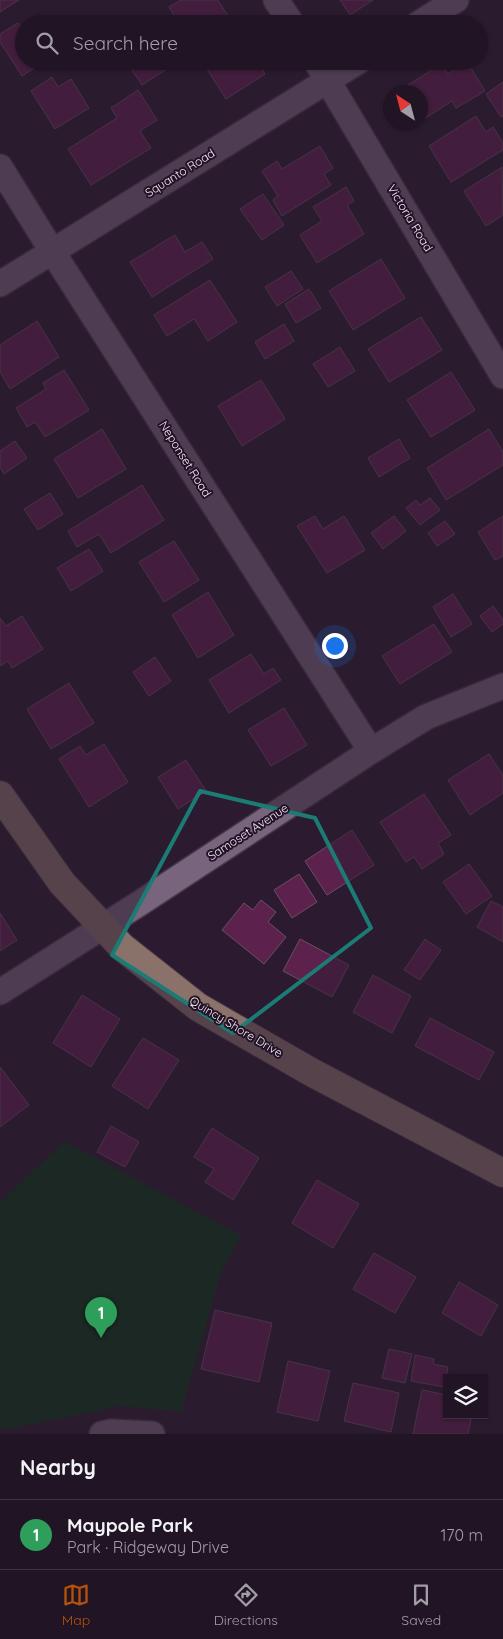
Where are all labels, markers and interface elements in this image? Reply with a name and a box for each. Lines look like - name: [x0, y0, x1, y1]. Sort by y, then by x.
- search box: [15, 15, 488, 70]
- icon: search: [33, 29, 61, 57]
- text: Search here: [73, 31, 178, 55]
- north arrow: [383, 85, 428, 130]
- street label: Squanto Road: [142, 145, 217, 200]
- street label: Victoria Road: [385, 182, 436, 254]
- street label: Neponset Road: [156, 418, 215, 499]
- your location: [322, 633, 348, 659]
- street label: Samoset Avenue: [205, 800, 291, 863]
- street label: Quincy Shore Drive: [187, 993, 286, 1060]
- pin: 1: [85, 1297, 117, 1338]
- map controls: [443, 1374, 488, 1419]
- button: layers: [443, 1374, 488, 1419]
- text: Nearby: [20, 1454, 96, 1480]
- text: Maypole Park: [67, 1513, 193, 1537]
- text: 1: [33, 1525, 39, 1545]
- text: 170 m: [440, 1525, 483, 1545]
- text: Park · Ridgeway Drive: [67, 1537, 229, 1557]
- tab: Map: [62, 1581, 90, 1629]
- tab: Directions: [214, 1581, 278, 1629]
- tab: Saved: [401, 1581, 441, 1629]

